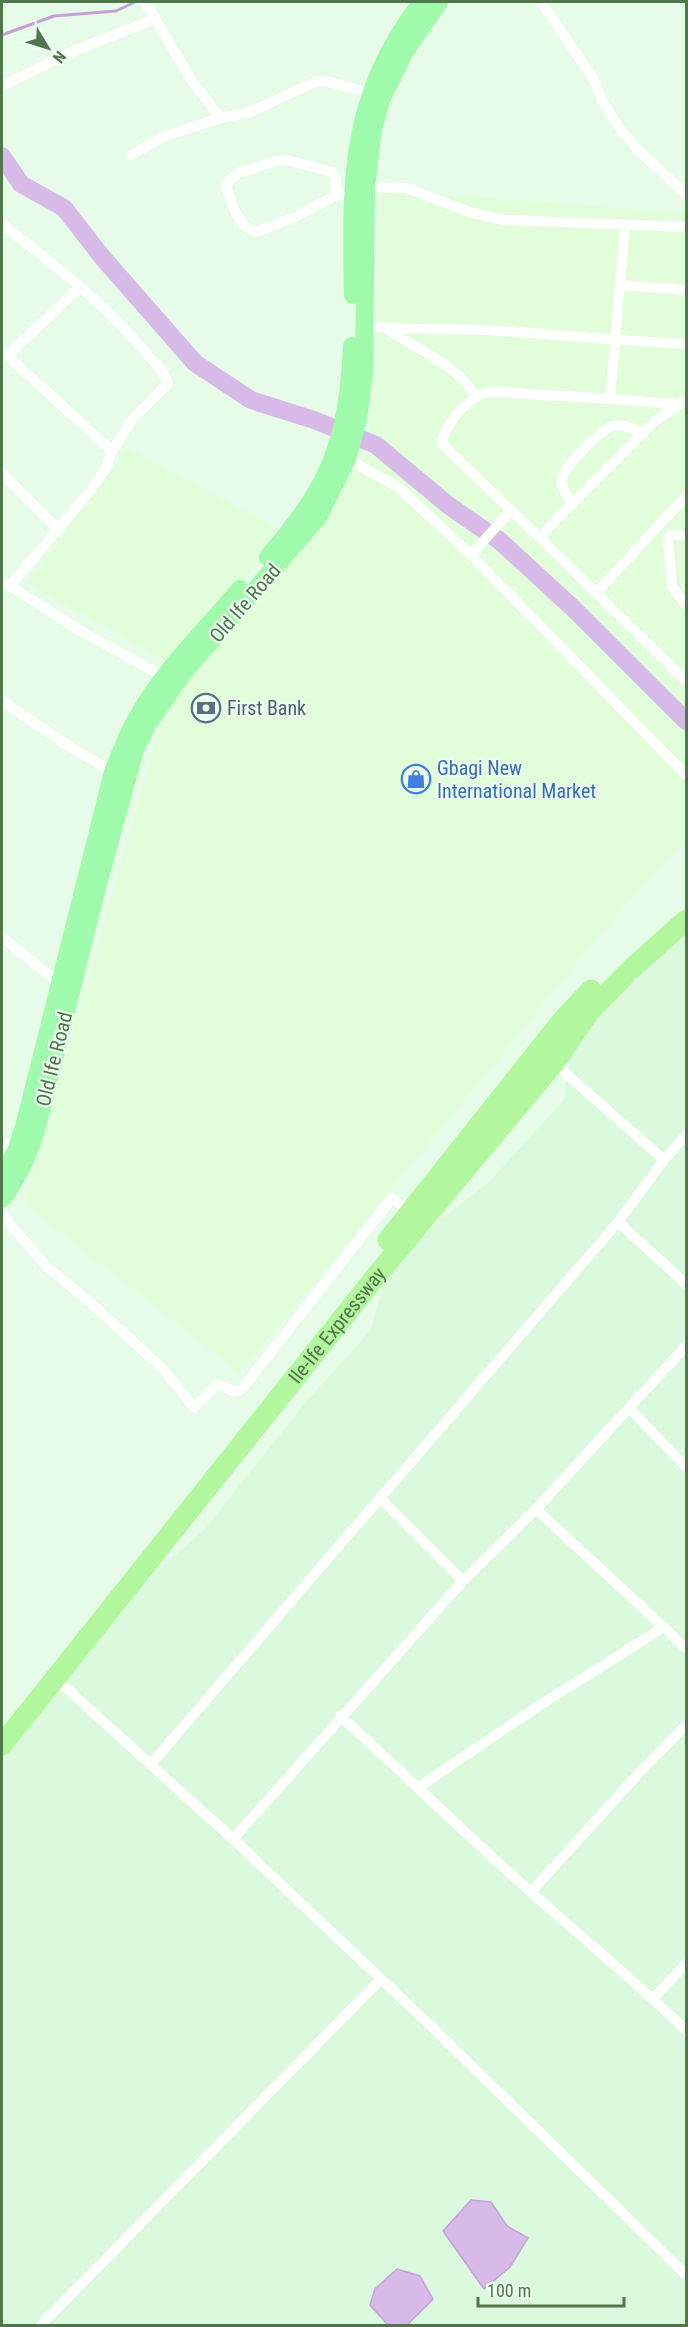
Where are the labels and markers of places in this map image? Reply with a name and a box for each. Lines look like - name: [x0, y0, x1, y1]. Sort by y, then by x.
- bank icon: First Bank: [190, 692, 222, 724]
- place label: First Bank: [227, 696, 306, 720]
- place label: Gbagi New International Market: [437, 756, 596, 803]
- shop icon: Gbagi New International Market: [400, 763, 432, 795]

